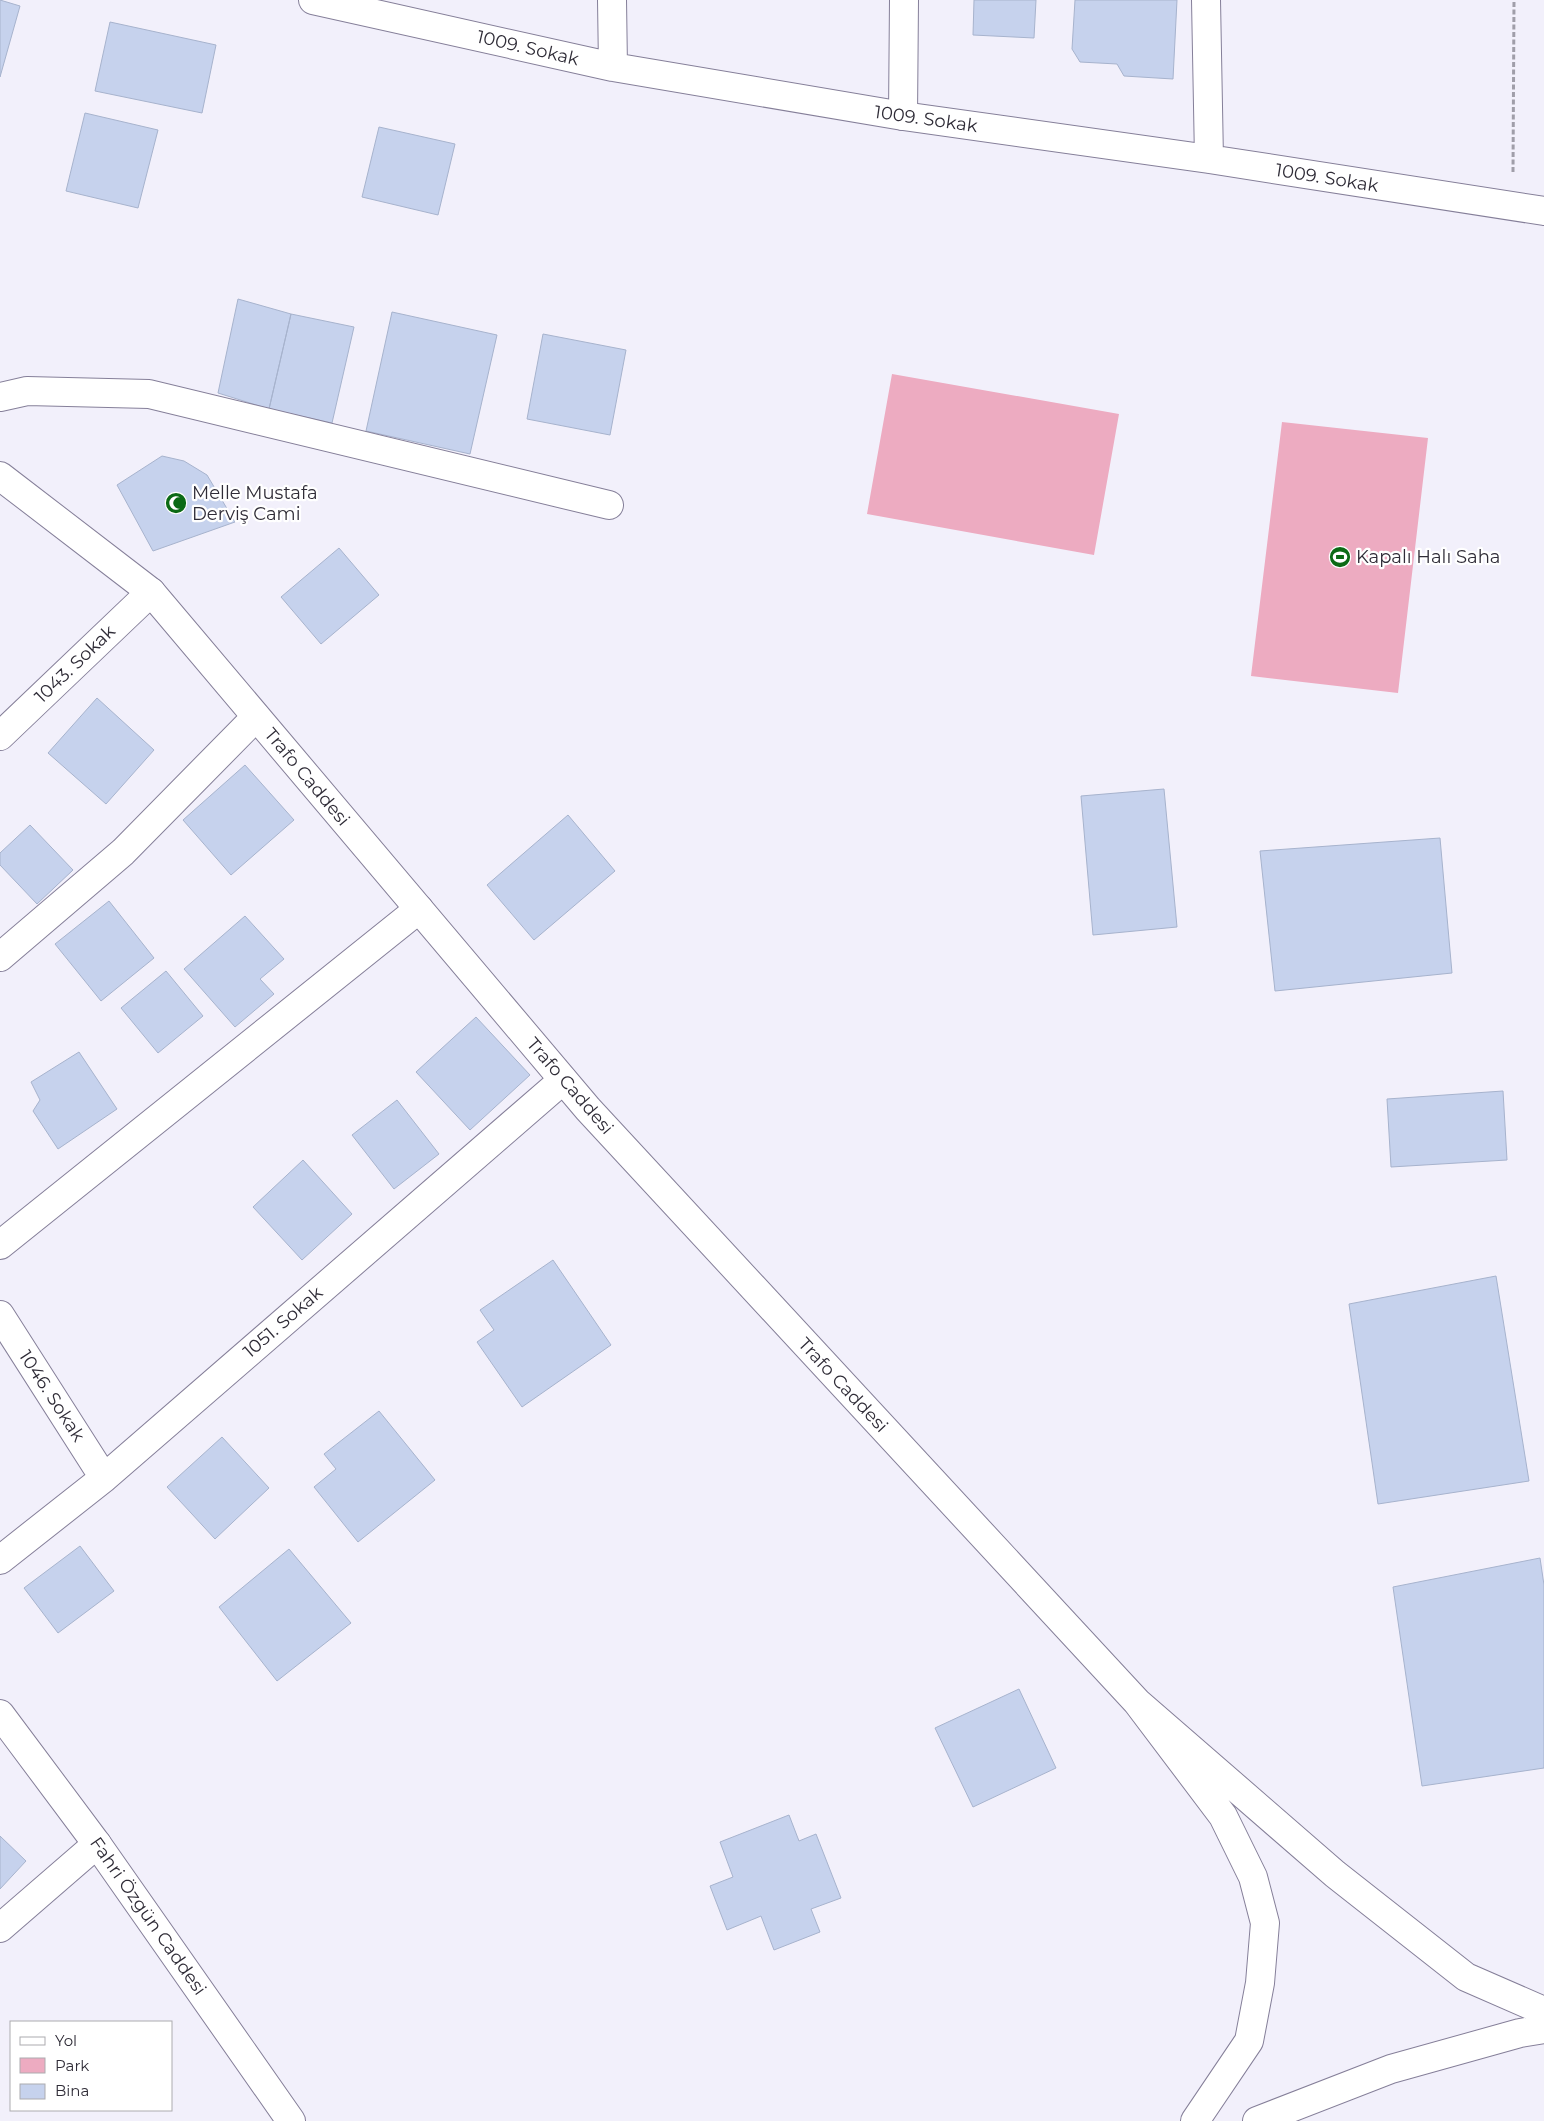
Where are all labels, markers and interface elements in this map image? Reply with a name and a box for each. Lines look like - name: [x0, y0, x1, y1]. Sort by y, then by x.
- street label: 1009. Sokak: [475, 26, 581, 70]
- street label: 1009. Sokak: [873, 101, 979, 137]
- street label: 1009. Sokak: [1274, 159, 1380, 197]
- place label: Melle Mustafa Derviş Cami: [192, 482, 318, 525]
- mosque icon: Melle Mustafa Derviş Cami: [164, 491, 188, 515]
- sports icon: Kapalı Halı Saha: [1328, 545, 1352, 569]
- place label: Kapalı Halı Saha: [1356, 546, 1500, 568]
- street label: 1043. Sokak: [30, 620, 120, 708]
- street label: Trafo Caddesi: [260, 723, 354, 831]
- street label: Trafo Caddesi: [522, 1033, 618, 1139]
- street label: 1051. Sokak: [239, 1281, 327, 1362]
- street label: Trafo Caddesi: [794, 1333, 892, 1437]
- street label: 1046. Sokak: [14, 1346, 90, 1446]
- street label: Fahri Özgün Caddesi: [85, 1833, 211, 1999]
- legend: [10, 2021, 172, 2111]
- text: Yol: [55, 2031, 77, 2050]
- text: Park: [55, 2056, 89, 2075]
- text: Bina: [55, 2081, 89, 2100]

